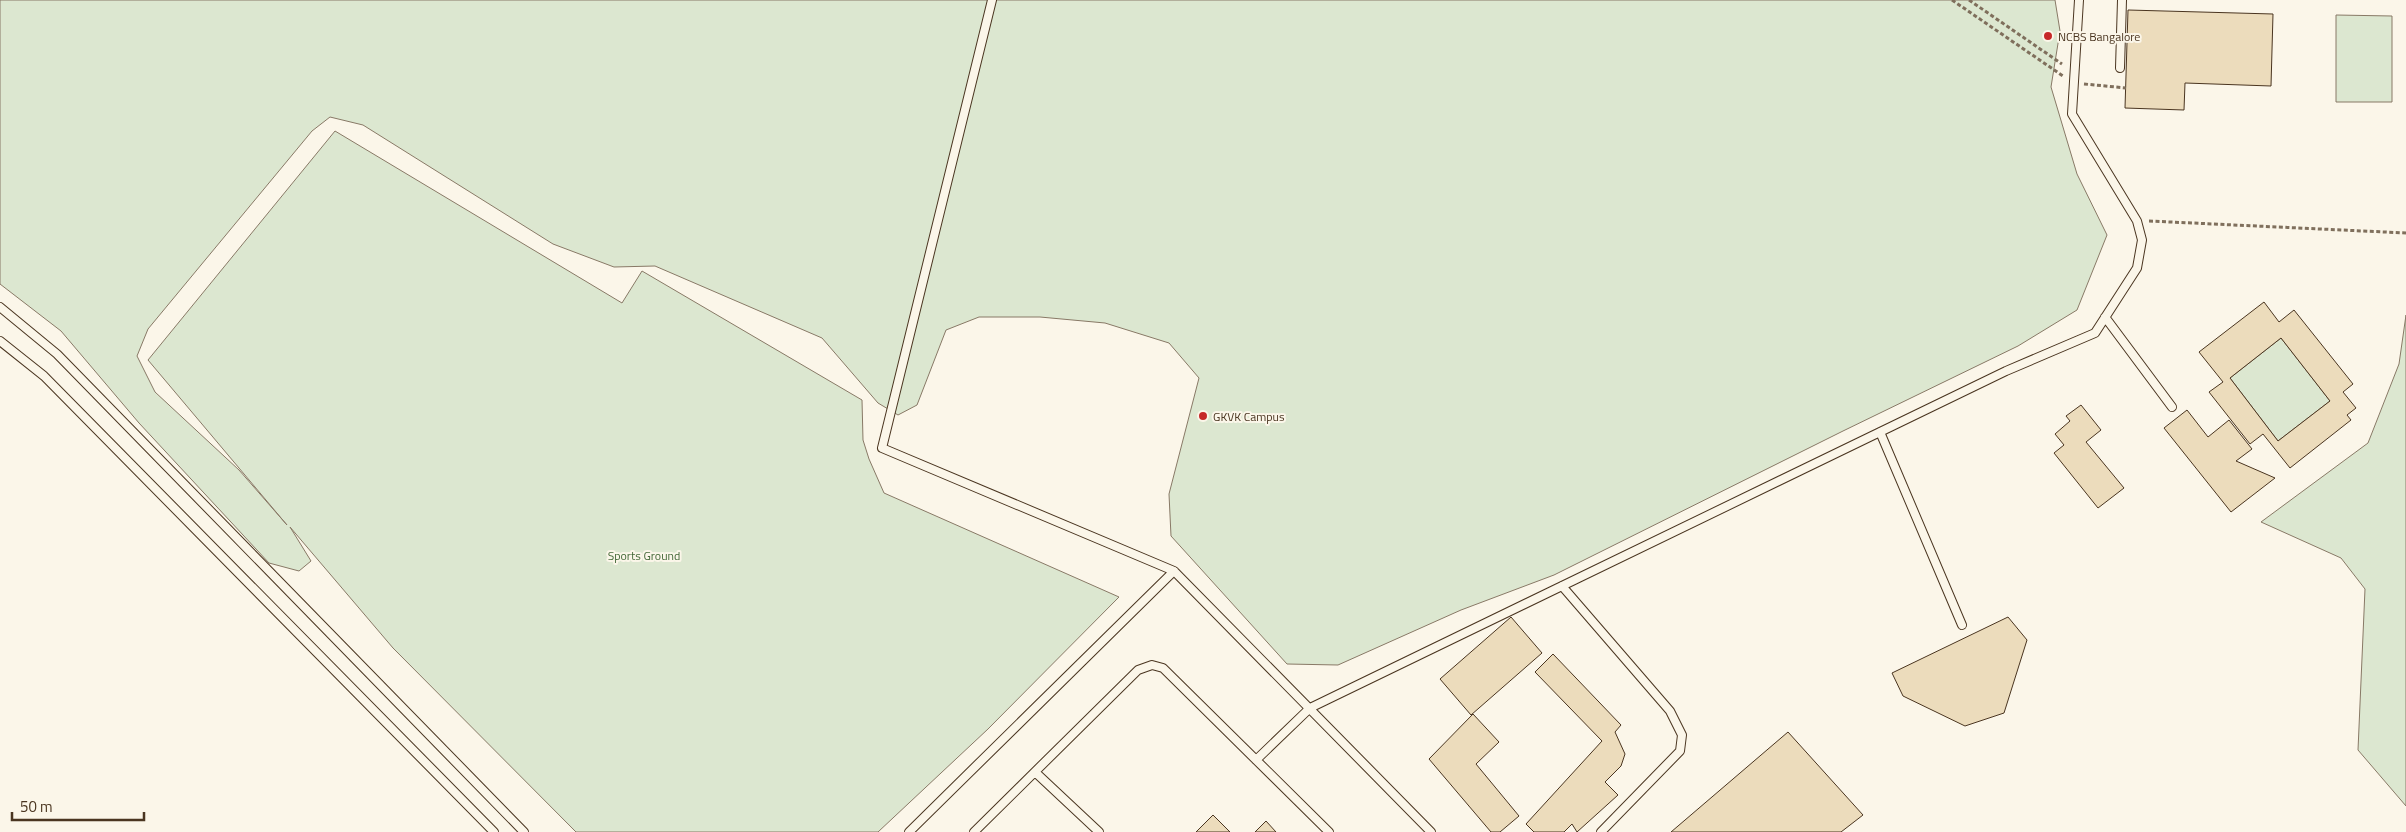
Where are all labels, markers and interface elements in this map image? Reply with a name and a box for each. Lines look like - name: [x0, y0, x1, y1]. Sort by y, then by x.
- place label: NCBS Bangalore: [2058, 27, 2140, 46]
- marker: NCBS Bangalore: [2042, 30, 2054, 42]
- place label: GKVK Campus: [1213, 407, 1285, 426]
- marker: GKVK Campus: [1197, 410, 1209, 422]
- park label: Sports Ground: [608, 546, 680, 565]
- scale bar: [12, 790, 145, 822]
- text: 50 m: [20, 795, 53, 818]

